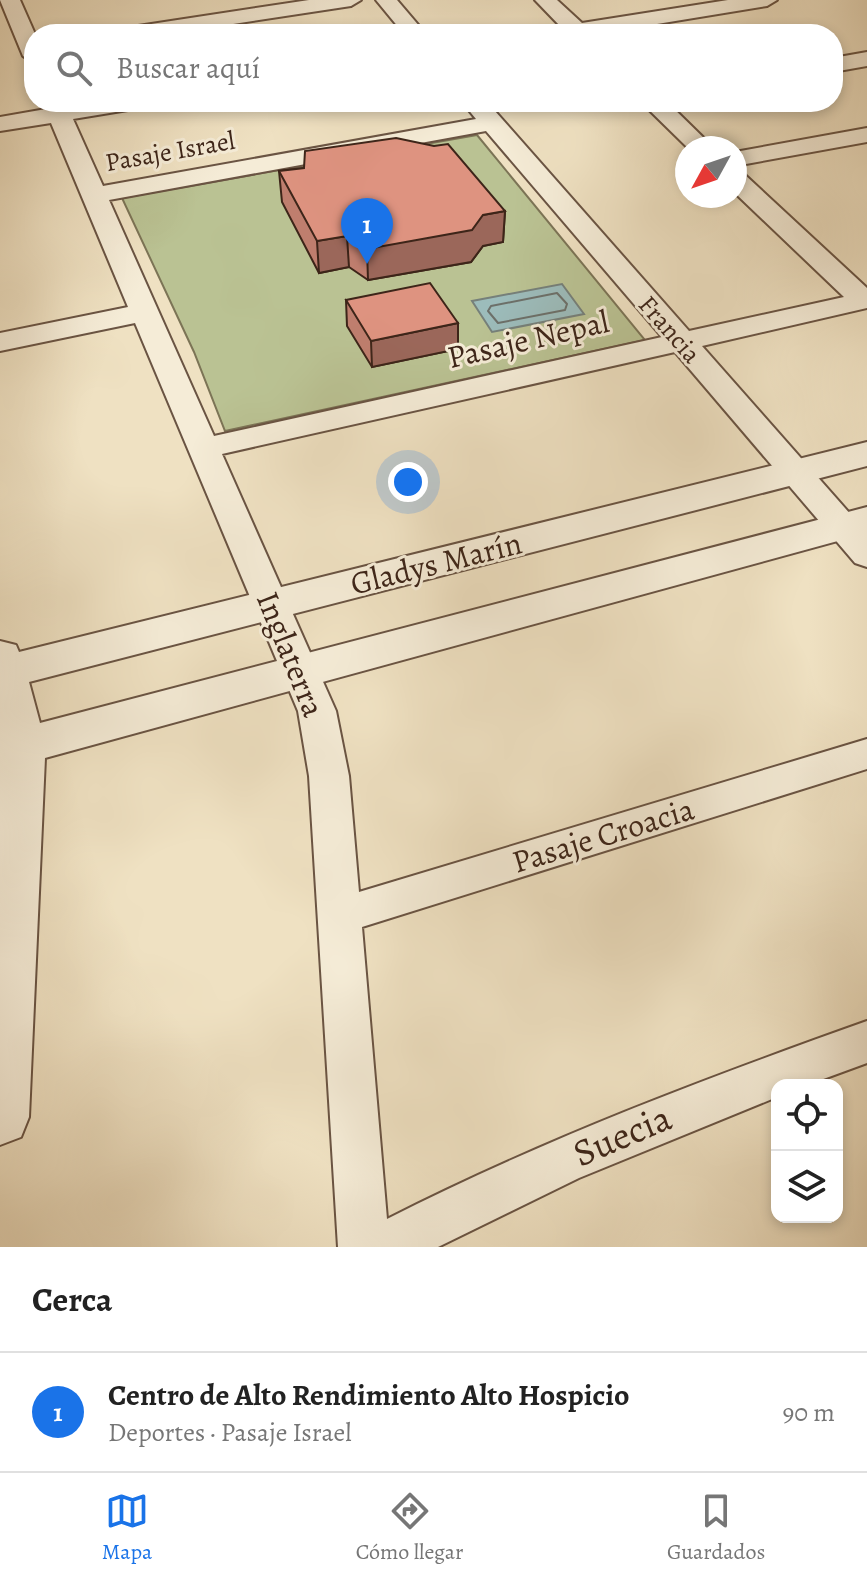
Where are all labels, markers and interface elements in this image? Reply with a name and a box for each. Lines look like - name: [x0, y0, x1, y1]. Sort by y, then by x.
- search box: [24, 24, 843, 112]
- icon: search: [52, 46, 96, 90]
- text: Buscar aquí: [116, 48, 260, 88]
- street label: Pasaje Israel: [103, 123, 238, 180]
- north arrow: [675, 136, 747, 208]
- pin: 1: [341, 198, 393, 264]
- street label: Francia: [630, 288, 709, 371]
- street label: Pasaje Nepal: [443, 299, 613, 379]
- your location: [388, 462, 428, 502]
- street label: Gladys Marín: [346, 520, 526, 606]
- street label: Inglaterra: [246, 585, 336, 723]
- street label: Pasaje Croacia: [507, 786, 699, 884]
- map controls: [771, 1079, 843, 1223]
- button: locate: [771, 1079, 843, 1151]
- street label: Suecia: [565, 1091, 679, 1179]
- button: layers: [771, 1151, 843, 1223]
- text: Cerca: [32, 1276, 113, 1323]
- text: Centro de Alto Rendimiento Alto Hospicio: [108, 1375, 630, 1415]
- text: 1: [53, 1395, 63, 1430]
- text: 90 m: [783, 1395, 835, 1430]
- text: Deportes · Pasaje Israel: [108, 1415, 352, 1450]
- tab: Mapa: [102, 1489, 152, 1567]
- tab: Cómo llegar: [356, 1489, 463, 1567]
- tab: Guardados: [667, 1489, 765, 1567]

